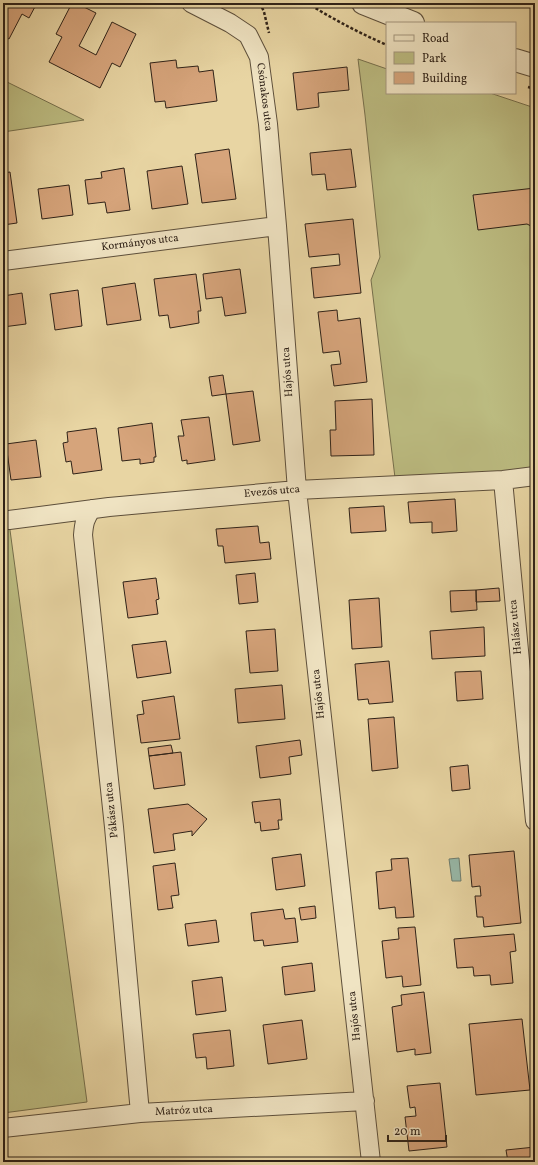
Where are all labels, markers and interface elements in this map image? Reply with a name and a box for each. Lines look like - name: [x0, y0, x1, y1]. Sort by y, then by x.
- legend: [386, 22, 516, 94]
- text: Road: [422, 31, 449, 47]
- text: Park: [422, 51, 447, 67]
- street label: Csónakos utca: [252, 62, 276, 133]
- text: Building: [422, 71, 467, 87]
- street label: Kormányos utca: [100, 231, 180, 255]
- street label: Hajós utca: [279, 346, 297, 397]
- street label: Evezős utca: [243, 482, 301, 502]
- street label: Halász utca: [506, 598, 526, 655]
- street label: Hajós utca: [309, 668, 329, 720]
- street label: Pákász utca: [102, 781, 122, 839]
- street label: Hajós utca: [345, 990, 365, 1042]
- street label: Matróz utca: [155, 1102, 214, 1120]
- scale bar: [388, 1117, 446, 1143]
- text: 20 m: [394, 1124, 421, 1140]

